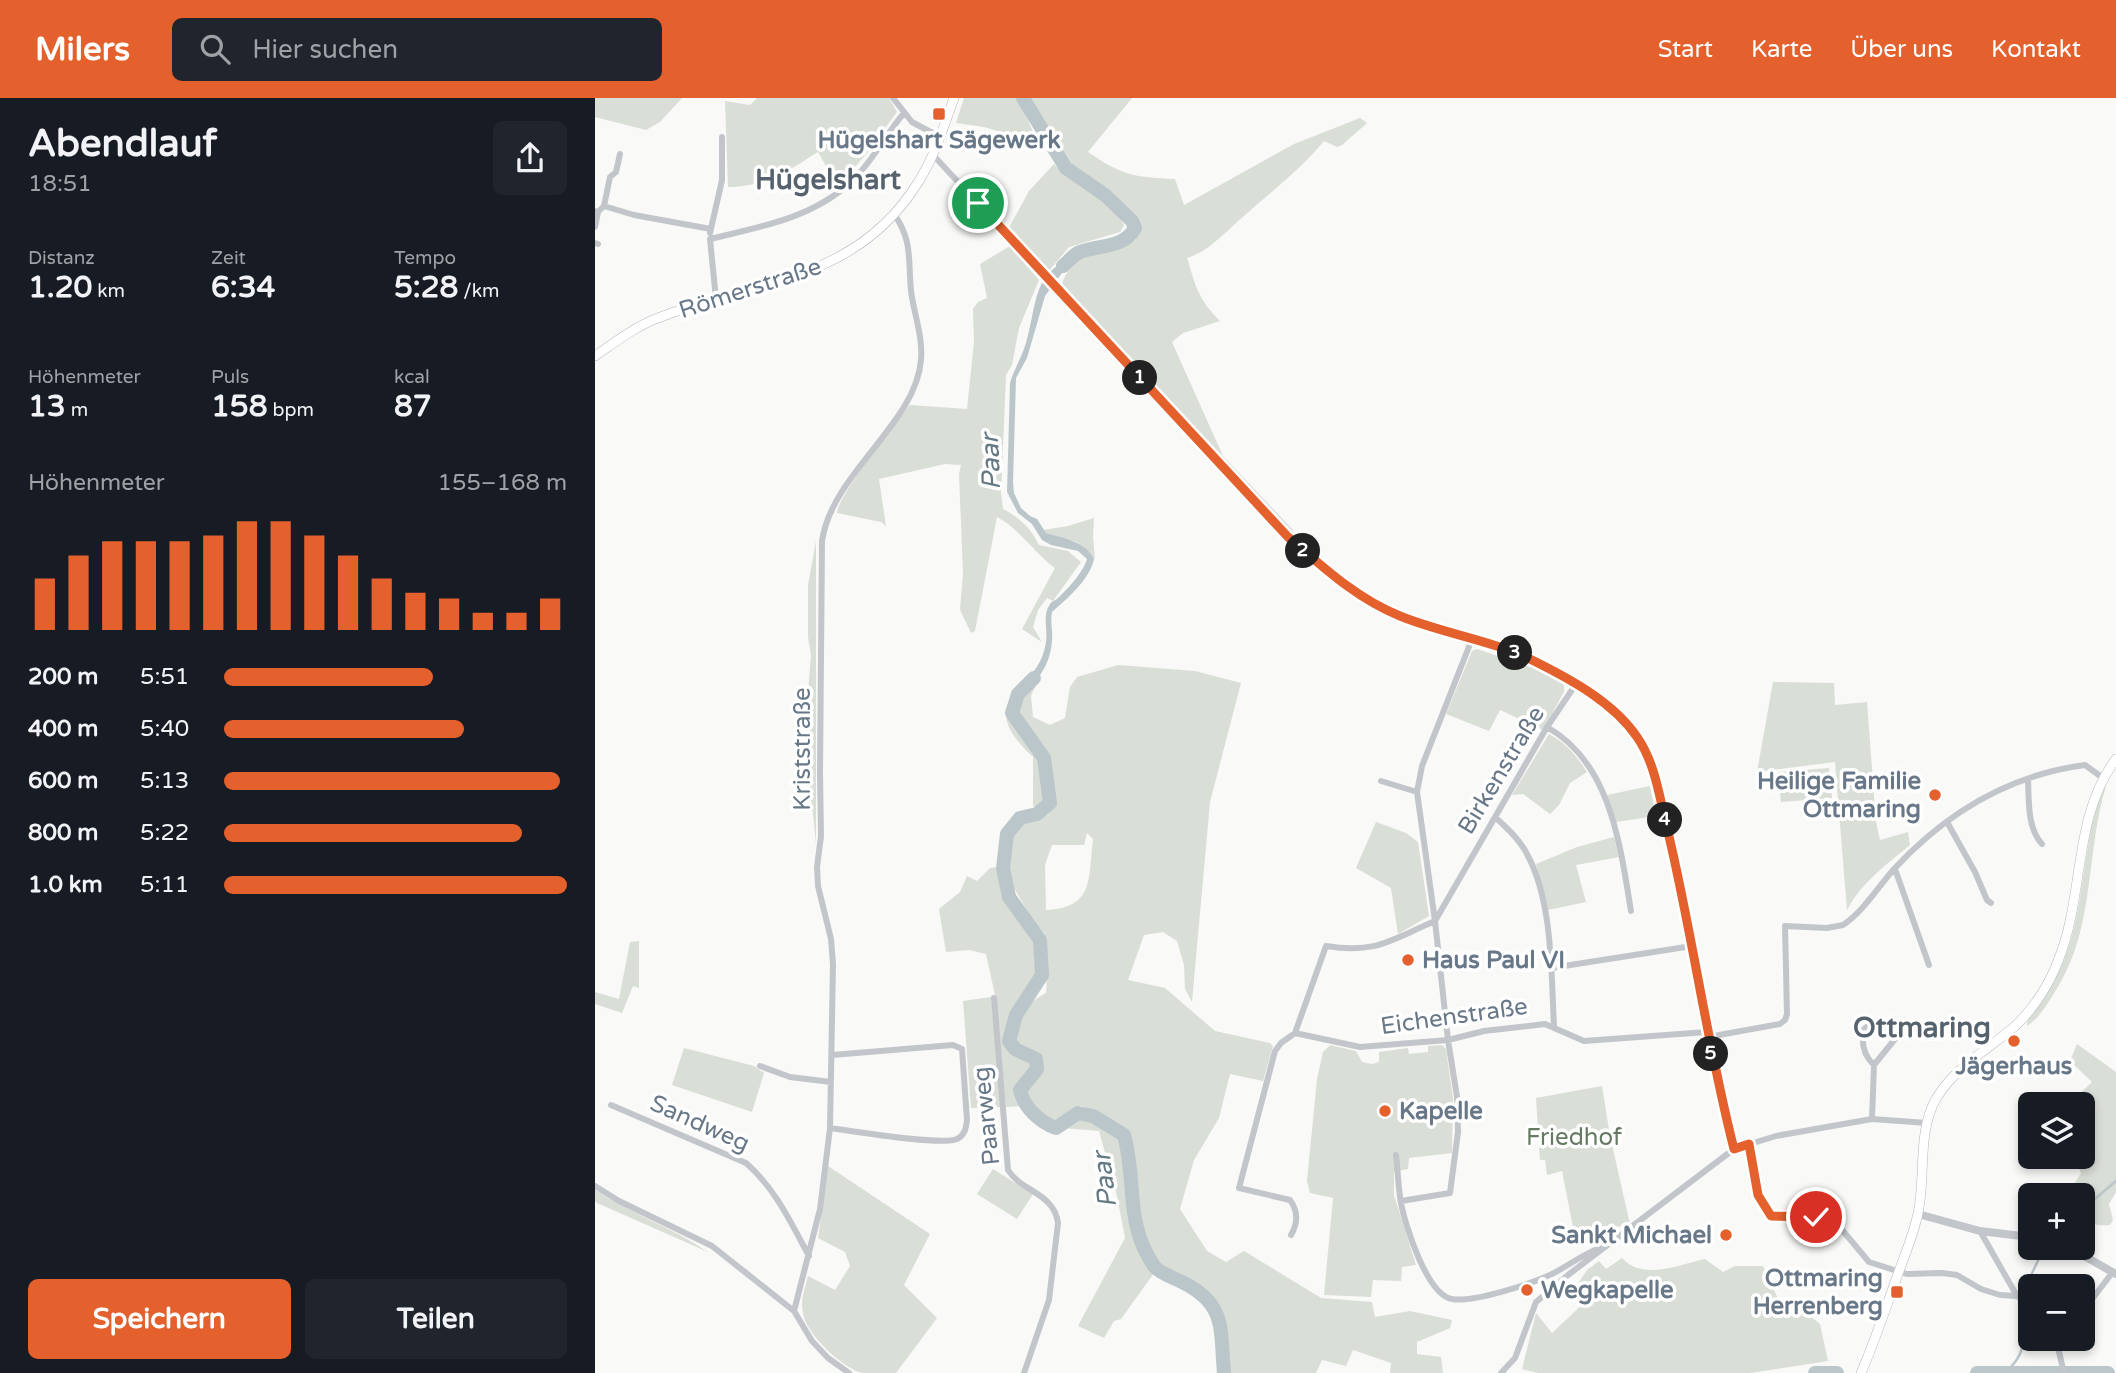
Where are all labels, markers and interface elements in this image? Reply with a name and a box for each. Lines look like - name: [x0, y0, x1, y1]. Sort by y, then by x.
- search box: [172, 18, 662, 81]
- text: Milers: [35, 30, 130, 69]
- icon: search: [196, 30, 234, 68]
- text: Hier suchen: [252, 34, 398, 65]
- text: Start: [1658, 35, 1713, 64]
- text: Karte: [1751, 35, 1812, 64]
- text: Über uns: [1850, 35, 1953, 64]
- text: Kontakt: [1991, 35, 2081, 64]
- marker: Hügelshart Sägewerk: [931, 106, 947, 122]
- text: Abendlauf: [28, 121, 217, 167]
- button: share: [493, 121, 567, 195]
- place label: Hügelshart Sägewerk: [818, 126, 1060, 155]
- district label: Hügelshart: [755, 163, 901, 197]
- text: 18:51: [28, 170, 92, 198]
- pin: [948, 173, 1008, 233]
- icon: arrive: [959, 184, 997, 222]
- text: Distanz: [28, 247, 95, 269]
- text: Zeit: [211, 247, 246, 269]
- text: Tempo: [394, 247, 456, 269]
- street label: Römerstraße: [675, 252, 825, 325]
- text: 1.20: [28, 269, 92, 306]
- text: 6:34: [211, 269, 275, 306]
- text: 5:28: [394, 269, 458, 306]
- text: km: [92, 280, 125, 302]
- text: /km: [458, 280, 499, 302]
- pin: 1: [1123, 360, 1157, 396]
- text: Höhenmeter: [28, 366, 141, 388]
- text: Puls: [211, 366, 249, 388]
- text: kcal: [394, 366, 430, 388]
- text: 1: [1134, 366, 1145, 388]
- text: 13: [28, 388, 66, 425]
- text: 158: [211, 388, 268, 425]
- text: 87: [394, 388, 432, 425]
- text: m: [66, 399, 88, 421]
- text: bpm: [268, 399, 314, 421]
- water label: Paar: [974, 430, 1007, 490]
- text: Höhenmeter: [28, 469, 165, 497]
- text: 155–168 m: [438, 469, 567, 497]
- pin: 2: [1285, 533, 1321, 568]
- text: 2: [1297, 539, 1308, 561]
- pin: 3: [1497, 636, 1532, 670]
- text: 3: [1509, 641, 1520, 663]
- text: 200 m: [28, 663, 98, 691]
- text: 5:51: [140, 663, 189, 691]
- street label: Kriststraße: [788, 687, 817, 811]
- street label: Birkenstraße: [1452, 701, 1551, 839]
- text: 400 m: [28, 715, 98, 743]
- text: 5:40: [140, 715, 189, 743]
- text: 600 m: [28, 767, 98, 795]
- text: 5:13: [140, 767, 189, 795]
- place label: Heilige Familie Ottmaring: [1757, 767, 1921, 824]
- marker: Heilige Familie Ottmaring: [1927, 787, 1943, 803]
- pin: 4: [1647, 802, 1683, 838]
- text: 4: [1659, 808, 1670, 830]
- text: 800 m: [28, 819, 98, 847]
- text: 5:22: [140, 819, 189, 847]
- text: 1.0 km: [28, 871, 103, 899]
- text: 5:11: [140, 871, 189, 899]
- place label: Haus Paul VI: [1422, 946, 1565, 975]
- marker: Haus Paul VI: [1400, 952, 1416, 968]
- street label: Eichenstraße: [1379, 992, 1530, 1041]
- district label: Ottmaring: [1853, 1011, 1991, 1045]
- marker: Jägerhaus: [2006, 1033, 2022, 1049]
- pin: 5: [1693, 1037, 1729, 1072]
- text: 5: [1705, 1042, 1716, 1064]
- place label: Jägerhaus: [1955, 1052, 2072, 1081]
- street label: Paarweg: [967, 1065, 1006, 1167]
- street label: Sandweg: [646, 1089, 754, 1158]
- map controls: [2018, 1092, 2095, 1351]
- button: layers: [2018, 1092, 2095, 1169]
- place label: Kapelle: [1399, 1097, 1483, 1126]
- marker: Kapelle: [1377, 1103, 1393, 1119]
- park label: Friedhof: [1526, 1123, 1623, 1152]
- water label: Paar: [1085, 1147, 1123, 1210]
- button: +: [2018, 1183, 2095, 1260]
- pin: [1786, 1187, 1846, 1247]
- icon: check: [1797, 1198, 1835, 1236]
- place label: Sankt Michael: [1551, 1221, 1712, 1250]
- marker: Sankt Michael: [1718, 1227, 1734, 1243]
- place label: Ottmaring Herrenberg: [1753, 1264, 1883, 1321]
- button: −: [2018, 1274, 2095, 1351]
- place label: Wegkapelle: [1541, 1276, 1674, 1305]
- button: Speichern: [28, 1279, 291, 1359]
- button: Teilen: [305, 1279, 567, 1359]
- marker: Wegkapelle: [1519, 1282, 1535, 1298]
- marker: Ottmaring Herrenberg: [1889, 1284, 1905, 1300]

